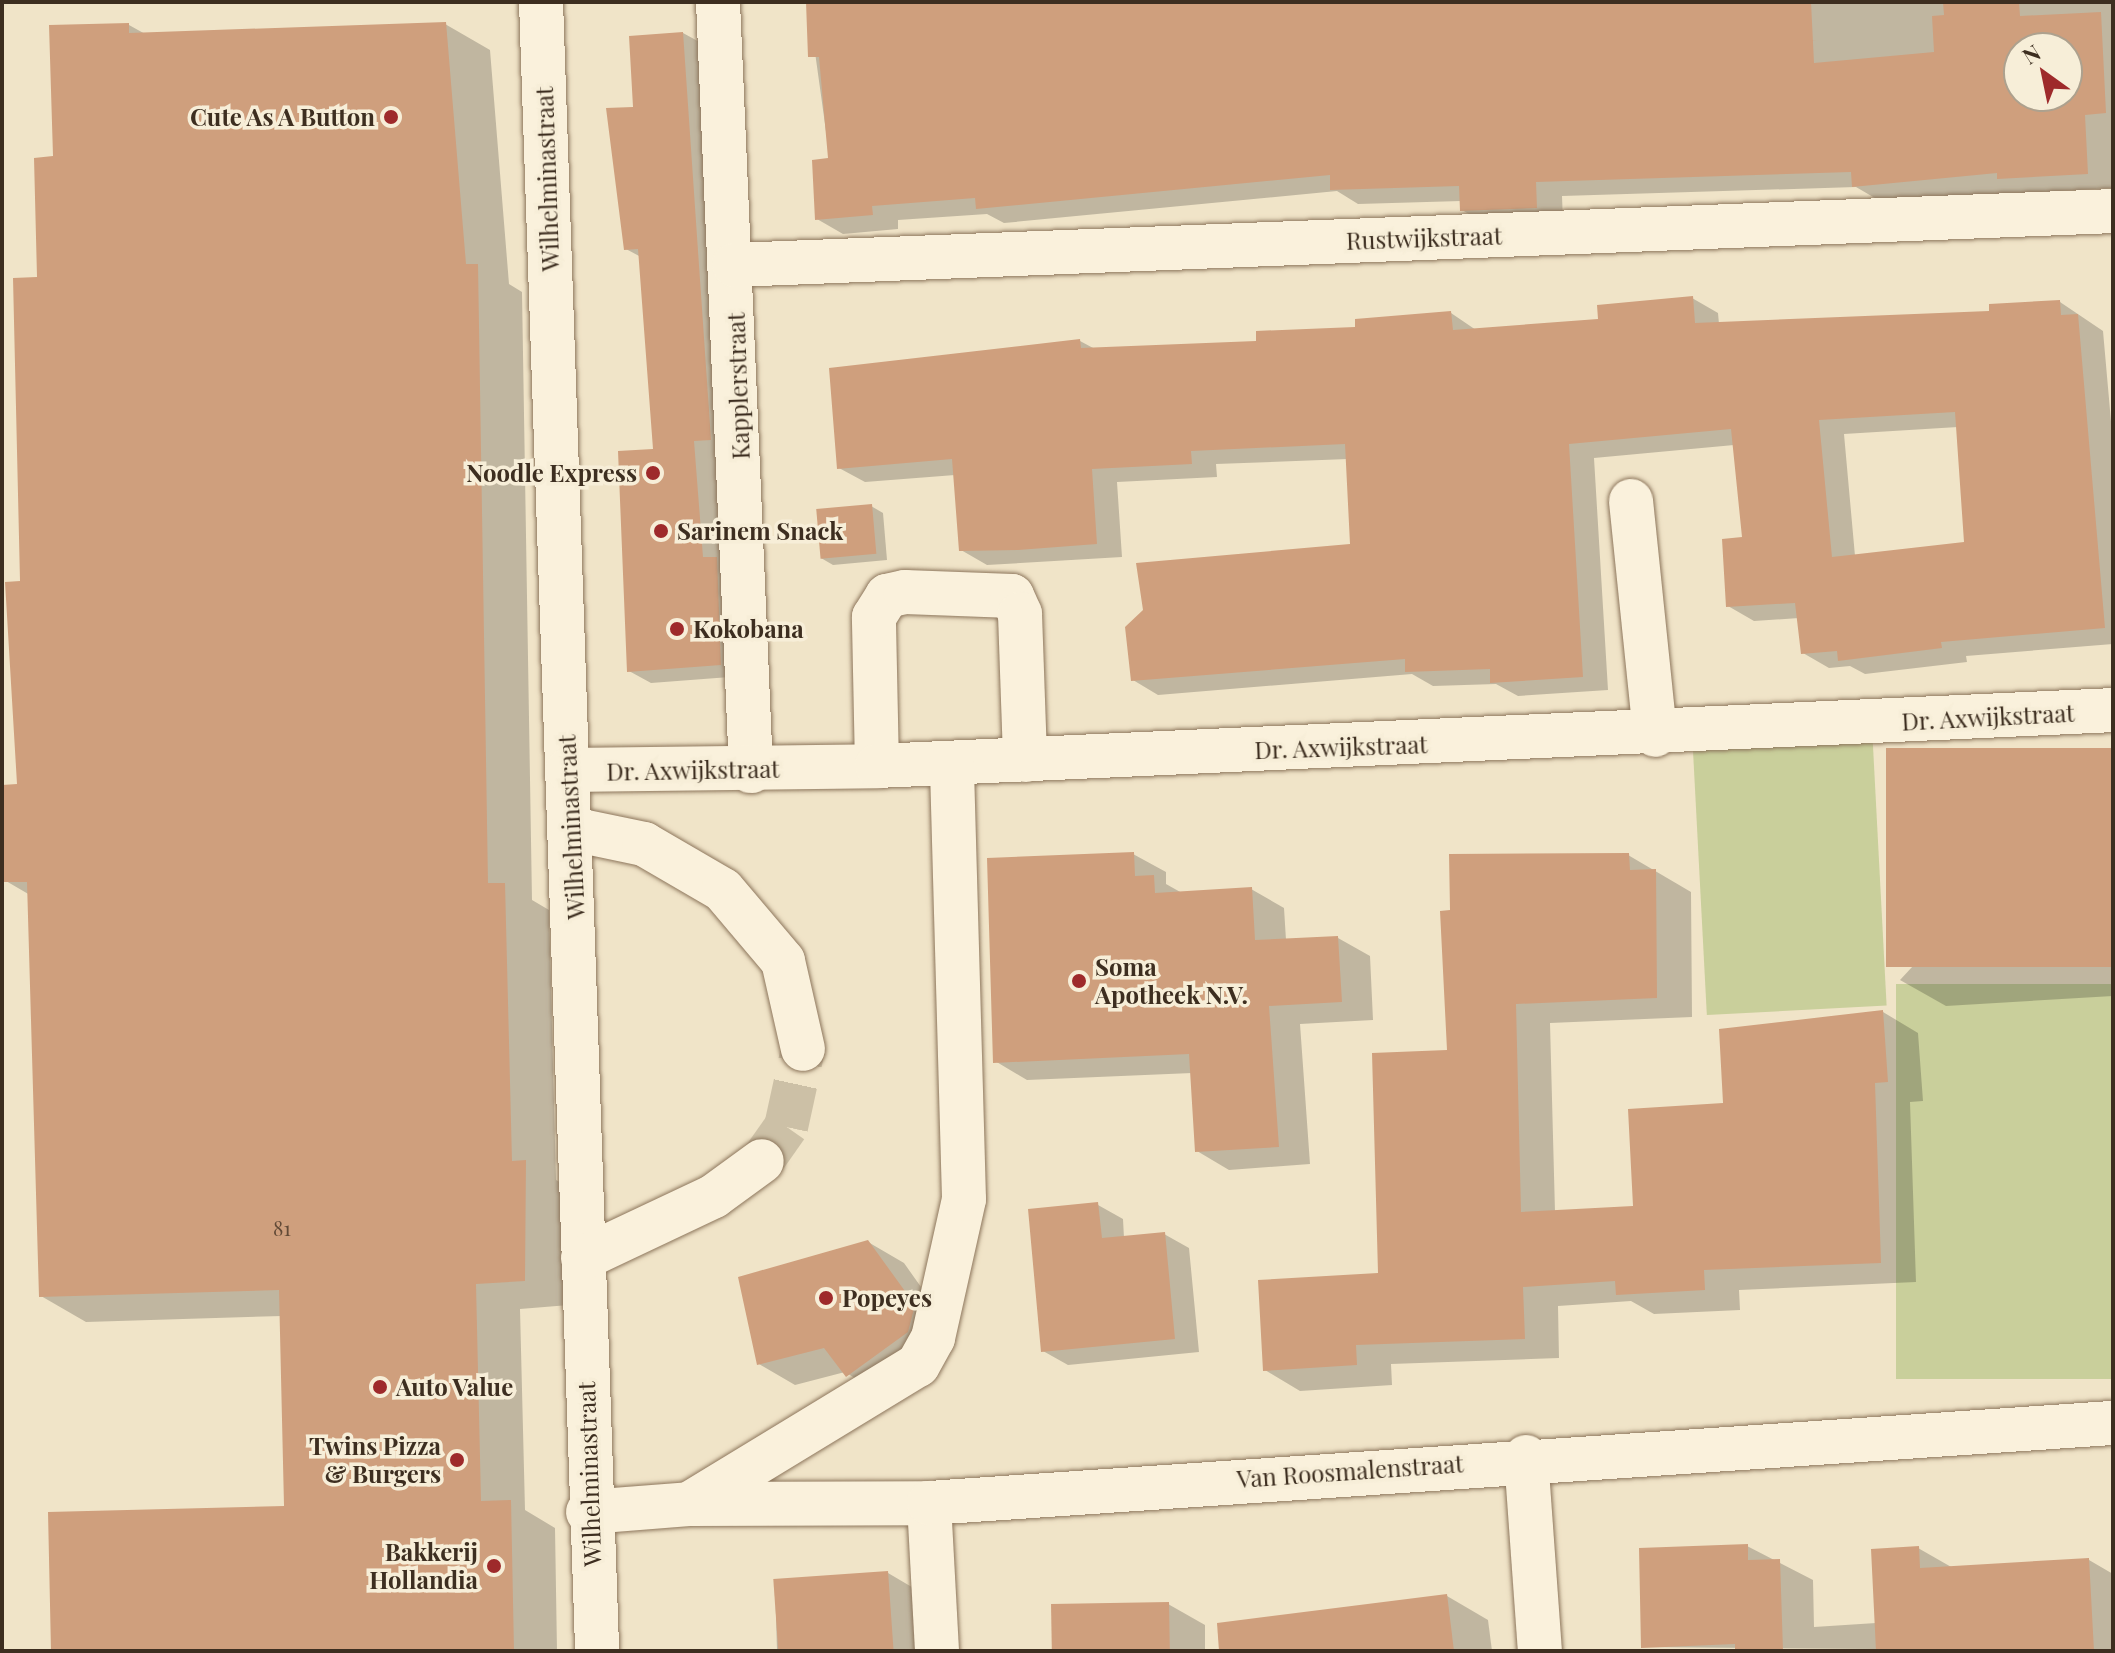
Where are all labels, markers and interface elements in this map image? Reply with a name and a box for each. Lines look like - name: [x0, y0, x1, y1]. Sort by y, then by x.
- north arrow: [2003, 32, 2083, 112]
- text: N: [2016, 37, 2046, 70]
- street label: Wilhelminastraat: [529, 86, 565, 272]
- place label: Cute As A Button: [188, 103, 375, 131]
- marker: Cute As A Button: [382, 108, 400, 126]
- street label: Rustwijkstraat: [1345, 221, 1503, 255]
- street label: Kapplerstraat: [721, 312, 755, 460]
- place label: Noodle Express: [466, 459, 637, 487]
- marker: Noodle Express: [644, 464, 662, 482]
- place label: Sarinem Snack: [677, 517, 843, 545]
- marker: Sarinem Snack: [652, 522, 670, 540]
- place label: Kokobana: [693, 615, 804, 643]
- marker: Kokobana: [668, 620, 686, 638]
- street label: Dr. Axwijkstraat: [1900, 698, 2076, 736]
- street label: Dr. Axwijkstraat: [1253, 730, 1429, 764]
- street label: Wilhelminastraat: [552, 734, 590, 920]
- street label: Dr. Axwijkstraat: [606, 754, 780, 786]
- place label: Soma Apotheek N.V.: [1095, 953, 1248, 1009]
- marker: Soma Apotheek N.V.: [1070, 972, 1088, 990]
- house number: 81: [273, 1215, 291, 1239]
- place label: Popeyes: [842, 1284, 932, 1312]
- marker: Popeyes: [817, 1289, 835, 1307]
- place label: Auto Value: [396, 1373, 514, 1401]
- marker: Auto Value: [371, 1378, 389, 1396]
- street label: Wilhelminastraat: [571, 1381, 607, 1567]
- place label: Twins Pizza & Burgers: [309, 1432, 441, 1488]
- street label: Van Roosmalenstraat: [1236, 1449, 1464, 1493]
- marker: Twins Pizza & Burgers: [448, 1451, 466, 1469]
- place label: Bakkerij Hollandia: [369, 1538, 478, 1594]
- marker: Bakkerij Hollandia: [485, 1557, 503, 1575]

